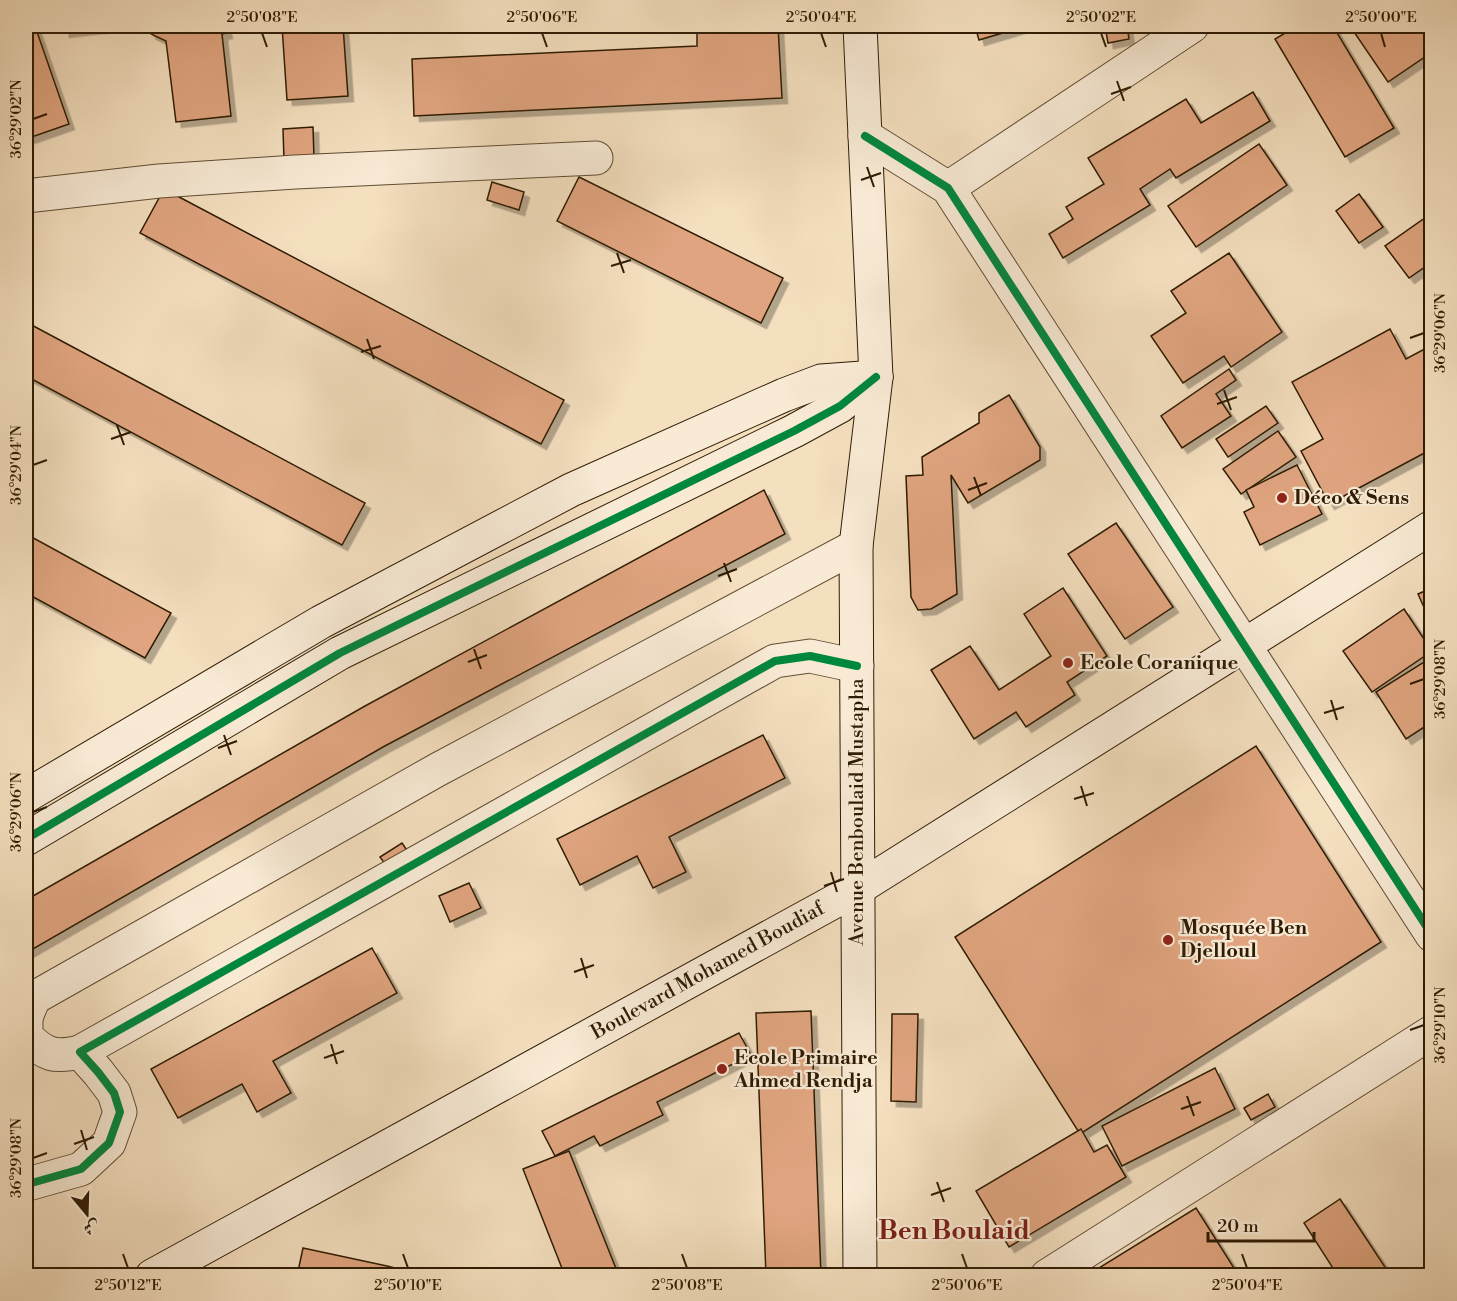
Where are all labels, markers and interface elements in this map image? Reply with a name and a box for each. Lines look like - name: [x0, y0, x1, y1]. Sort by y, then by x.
- text: 2°50'08"E: [227, 8, 298, 27]
- text: 2°50'06"E: [507, 8, 577, 27]
- text: 2°50'04"E: [786, 8, 856, 27]
- text: 2°50'02"E: [1066, 8, 1136, 27]
- text: 2°50'00"E: [1345, 8, 1417, 27]
- text: 36°29'02"N: [7, 79, 26, 159]
- text: 36°29'06"N: [1431, 293, 1450, 373]
- text: 36°29'04"N: [7, 425, 26, 505]
- place label: Déco & Sens: [1294, 486, 1409, 511]
- marker: Déco & Sens: [1275, 491, 1289, 505]
- text: 36°29'08"N: [1431, 639, 1450, 719]
- place label: Ecole Coranique: [1080, 651, 1238, 676]
- marker: Ecole Coranique: [1061, 656, 1075, 670]
- street label: Avenue Benboulaid Mustapha: [845, 677, 870, 947]
- text: 36°29'06"N: [7, 772, 26, 852]
- street label: Boulevard Mohamed Boudiaf: [586, 896, 830, 1046]
- place label: Mosquée Ben Djelloul: [1180, 916, 1308, 964]
- marker: Mosquée Ben Djelloul: [1161, 933, 1175, 947]
- text: 36°29'10"N: [1431, 987, 1450, 1063]
- place label: Ecole Primaire Ahmed Rendja: [733, 1046, 878, 1094]
- marker: Ecole Primaire Ahmed Rendja: [715, 1062, 729, 1076]
- text: 36°29'08"N: [7, 1118, 26, 1198]
- north arrow: [57, 1184, 117, 1244]
- scale bar: [1208, 1205, 1314, 1243]
- text: ش: [81, 1215, 102, 1239]
- district label: Ben Boulaid: [878, 1215, 1030, 1247]
- text: 20 m: [1217, 1215, 1259, 1238]
- text: 2°50'12"E: [94, 1276, 162, 1295]
- text: 2°50'10"E: [374, 1276, 442, 1295]
- text: 2°50'08"E: [652, 1276, 723, 1295]
- text: 2°50'06"E: [932, 1276, 1002, 1295]
- text: 2°50'04"E: [1212, 1276, 1282, 1295]

